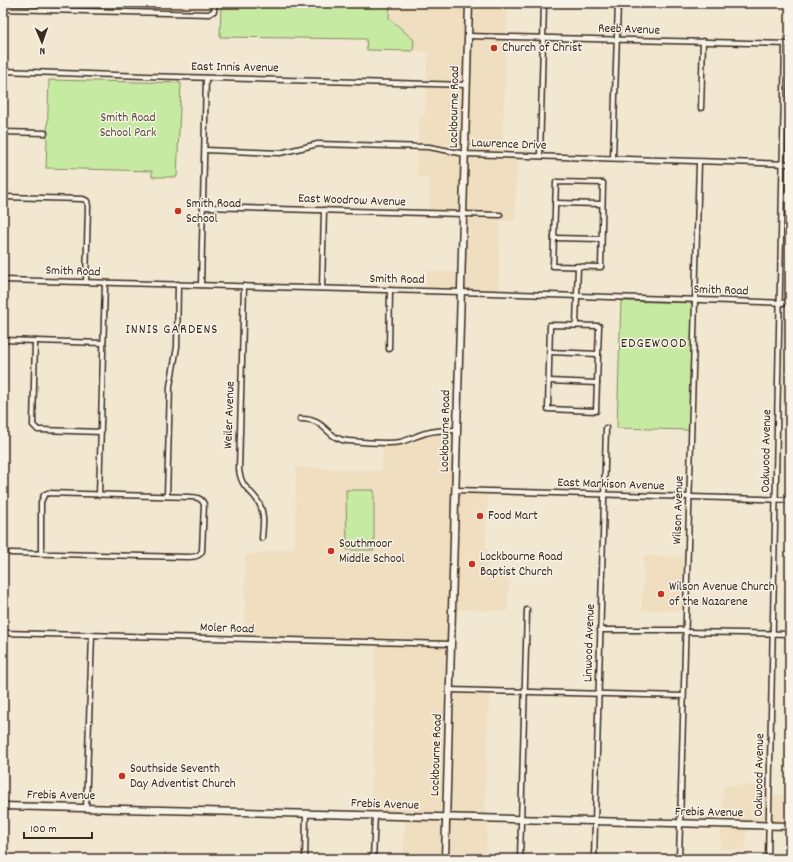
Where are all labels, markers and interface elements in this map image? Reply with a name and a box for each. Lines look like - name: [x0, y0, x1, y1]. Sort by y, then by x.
- street label: Reeb Avenue: [598, 19, 661, 41]
- north arrow: [22, 22, 62, 62]
- place label: Church of Christ: [502, 39, 582, 58]
- text: N: [39, 42, 45, 58]
- marker: Church of Christ: [489, 43, 499, 53]
- street label: East Innis Avenue: [191, 58, 279, 78]
- street label: Lockbourne Road: [445, 66, 465, 148]
- park label: Smith Road School Park: [100, 109, 156, 143]
- street label: Lawrence Drive: [471, 134, 547, 156]
- street label: East Woodrow Avenue: [298, 190, 407, 212]
- place label: Smith Road School: [186, 195, 241, 229]
- marker: Smith Road School: [173, 206, 183, 216]
- street label: Smith Road: [45, 262, 101, 282]
- street label: Smith Road: [369, 270, 425, 290]
- street label: Smith Road: [693, 281, 749, 301]
- district label: INNIS GARDENS: [125, 320, 219, 340]
- district label: EDGEWOOD: [621, 334, 687, 354]
- street label: Weiler Avenue: [219, 381, 241, 449]
- street label: Lockbourne Road: [436, 390, 456, 472]
- street label: Oakwood Avenue: [757, 409, 777, 493]
- street label: East Markison Avenue: [557, 474, 665, 496]
- street label: Wilson Avenue: [668, 475, 690, 545]
- place label: Food Mart: [488, 507, 538, 526]
- marker: Food Mart: [475, 511, 485, 521]
- place label: Southmoor Middle School: [339, 535, 405, 569]
- marker: Southmoor Middle School: [326, 546, 336, 556]
- place label: Lockbourne Road Baptist Church: [480, 548, 563, 582]
- marker: Lockbourne Road Baptist Church: [467, 559, 477, 569]
- place label: Wilson Avenue Church of the Nazarene: [669, 578, 775, 612]
- marker: Wilson Avenue Church of the Nazarene: [656, 589, 666, 599]
- street label: Linwood Avenue: [579, 603, 601, 682]
- street label: Moler Road: [200, 619, 254, 639]
- street label: Lockbourne Road: [426, 713, 448, 797]
- street label: Oakwood Avenue: [750, 733, 770, 817]
- place label: Southside Seventh Day Adventist Church: [130, 760, 236, 794]
- marker: Southside Seventh Day Adventist Church: [117, 771, 127, 781]
- street label: Frebis Avenue: [27, 786, 96, 806]
- street label: Frebis Avenue: [351, 794, 420, 816]
- street label: Frebis Avenue: [675, 803, 744, 823]
- scale bar: [24, 814, 92, 840]
- text: 100 m: [30, 821, 57, 838]

